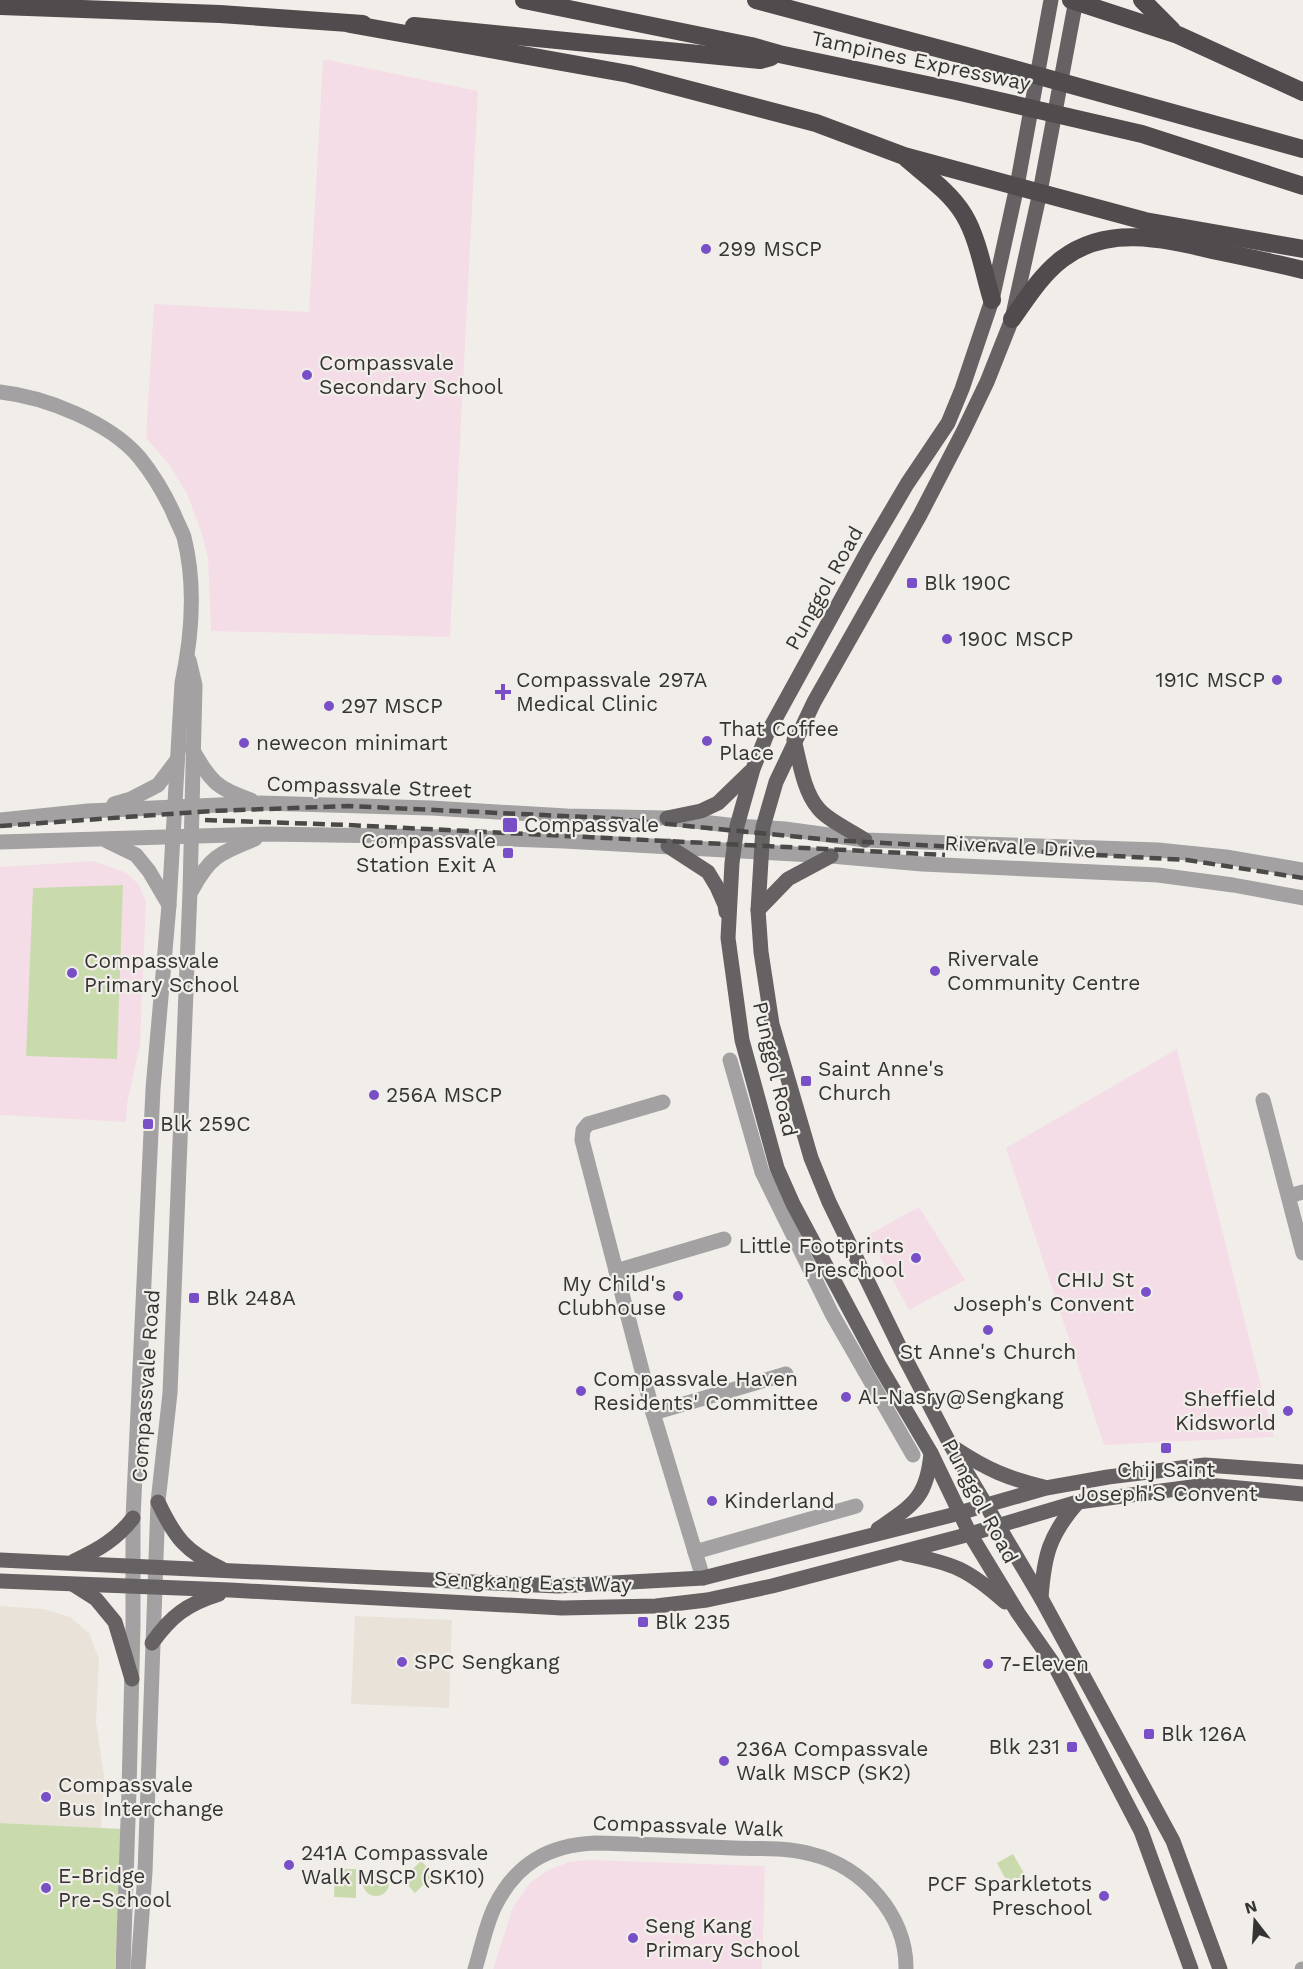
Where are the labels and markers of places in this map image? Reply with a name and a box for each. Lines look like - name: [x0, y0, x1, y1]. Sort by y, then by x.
- place label: 299 MSCP: [718, 236, 822, 261]
- marker: 299 MSCP: [699, 242, 713, 256]
- place label: Compassvale Secondary School: [319, 350, 503, 399]
- marker: Compassvale Secondary School: [300, 368, 314, 382]
- place label: Blk 190C: [924, 570, 1011, 595]
- marker: Blk 190C: [905, 576, 919, 590]
- place label: 190C MSCP: [959, 626, 1073, 651]
- marker: 190C MSCP: [940, 632, 954, 646]
- place label: Compassvale 297A Medical Clinic: [516, 667, 708, 716]
- place label: 191C MSCP: [1155, 667, 1265, 692]
- marker: 191C MSCP: [1270, 673, 1284, 687]
- marker: Compassvale 297A Medical Clinic: [494, 683, 512, 701]
- place label: 297 MSCP: [341, 693, 443, 718]
- marker: 297 MSCP: [322, 699, 336, 713]
- place label: That Coffee Place: [719, 716, 839, 765]
- place label: newecon minimart: [256, 730, 448, 755]
- marker: That Coffee Place: [700, 734, 714, 748]
- marker: newecon minimart: [237, 736, 251, 750]
- place label: Compassvale: [524, 812, 659, 837]
- marker: Compassvale: [501, 816, 519, 834]
- place label: Compassvale Station Exit A: [356, 828, 496, 877]
- marker: Compassvale Station Exit A: [501, 846, 515, 860]
- place label: Rivervale Community Centre: [947, 946, 1140, 995]
- place label: Compassvale Primary School: [84, 948, 239, 997]
- marker: Rivervale Community Centre: [928, 964, 942, 978]
- marker: Compassvale Primary School: [65, 966, 79, 980]
- place label: Saint Anne's Church: [818, 1056, 944, 1105]
- marker: Saint Anne's Church: [799, 1074, 813, 1088]
- place label: 256A MSCP: [386, 1082, 502, 1107]
- marker: 256A MSCP: [367, 1088, 381, 1102]
- place label: Blk 259C: [160, 1111, 251, 1136]
- marker: Blk 259C: [141, 1117, 155, 1131]
- place label: Little Footprints Preschool: [738, 1233, 905, 1282]
- marker: Little Footprints Preschool: [909, 1251, 923, 1265]
- place label: CHIJ St Joseph's Convent: [954, 1267, 1134, 1316]
- place label: My Child's Clubhouse: [557, 1271, 666, 1320]
- place label: Blk 248A: [206, 1285, 296, 1310]
- marker: CHIJ St Joseph's Convent: [1139, 1285, 1153, 1299]
- marker: My Child's Clubhouse: [671, 1289, 685, 1303]
- marker: Blk 248A: [187, 1291, 201, 1305]
- marker: St Anne's Church: [981, 1323, 995, 1337]
- place label: St Anne's Church: [900, 1339, 1076, 1364]
- place label: Compassvale Haven Residents' Committee: [593, 1366, 818, 1415]
- marker: Compassvale Haven Residents' Committee: [574, 1384, 588, 1398]
- place label: Al-Nasry@Sengkang: [858, 1384, 1064, 1409]
- place label: Sheffield Kidsworld: [1175, 1386, 1276, 1435]
- marker: Al-Nasry@Sengkang: [839, 1390, 853, 1404]
- marker: Sheffield Kidsworld: [1281, 1404, 1295, 1418]
- marker: Chij Saint Joseph'S Convent: [1159, 1441, 1173, 1455]
- place label: Chij Saint Joseph'S Convent: [1074, 1457, 1258, 1506]
- place label: Kinderland: [724, 1488, 835, 1513]
- marker: Kinderland: [705, 1494, 719, 1508]
- place label: Blk 235: [655, 1609, 730, 1634]
- marker: Blk 235: [636, 1615, 650, 1629]
- place label: SPC Sengkang: [414, 1649, 560, 1674]
- place label: 7-Eleven: [1000, 1651, 1089, 1676]
- marker: SPC Sengkang: [395, 1655, 409, 1669]
- marker: 7-Eleven: [981, 1657, 995, 1671]
- place label: Blk 126A: [1161, 1721, 1247, 1746]
- marker: Blk 126A: [1142, 1727, 1156, 1741]
- place label: Blk 231: [989, 1734, 1060, 1759]
- place label: 236A Compassvale Walk MSCP (SK2): [736, 1736, 928, 1785]
- marker: Blk 231: [1065, 1740, 1079, 1754]
- marker: 236A Compassvale Walk MSCP (SK2): [717, 1754, 731, 1768]
- place label: Compassvale Bus Interchange: [58, 1772, 224, 1821]
- marker: Compassvale Bus Interchange: [39, 1790, 53, 1804]
- place label: 241A Compassvale Walk MSCP (SK10): [301, 1840, 489, 1889]
- marker: 241A Compassvale Walk MSCP (SK10): [282, 1858, 296, 1872]
- place label: E-Bridge Pre-School: [58, 1863, 172, 1912]
- place label: PCF Sparkletots Preschool: [927, 1871, 1093, 1920]
- marker: E-Bridge Pre-School: [39, 1881, 53, 1895]
- marker: PCF Sparkletots Preschool: [1097, 1889, 1111, 1903]
- place label: Seng Kang Primary School: [645, 1913, 800, 1962]
- marker: Seng Kang Primary School: [626, 1931, 640, 1945]

